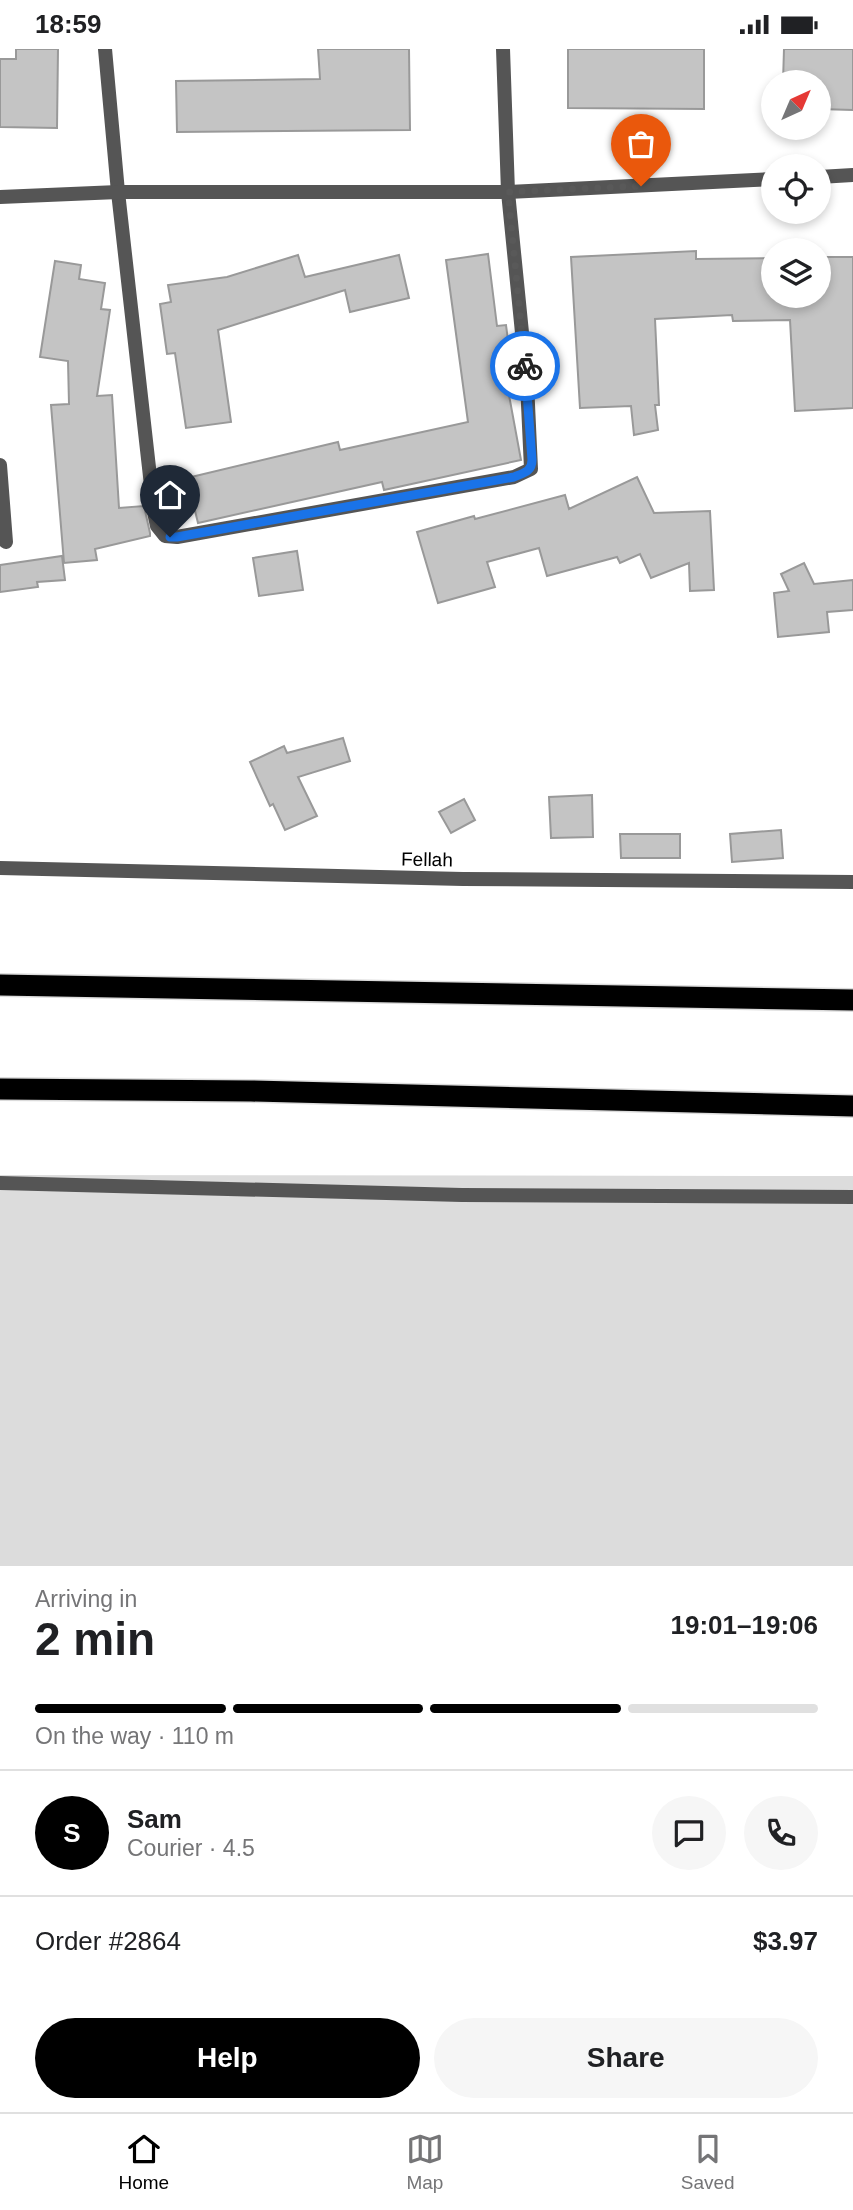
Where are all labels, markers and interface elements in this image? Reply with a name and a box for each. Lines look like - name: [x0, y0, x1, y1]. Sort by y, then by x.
- text: 18:59: [35, 9, 102, 39]
- north arrow: [761, 70, 831, 140]
- map controls: [761, 70, 831, 308]
- pin: [611, 114, 671, 186]
- icon: bag: [622, 125, 660, 163]
- button: locate: [761, 154, 831, 224]
- button: layers: [761, 238, 831, 308]
- courier: [490, 331, 560, 401]
- icon: bike: [506, 347, 544, 385]
- pin: [140, 465, 200, 537]
- icon: home: [151, 476, 189, 514]
- street label: Fellah: [401, 849, 453, 870]
- text: Arriving in: [35, 1586, 137, 1612]
- text: 19:01–19:06: [671, 1610, 818, 1640]
- text: 2 min: [35, 1613, 155, 1665]
- text: On the way · 110 m: [35, 1723, 234, 1749]
- button: chat: [652, 1796, 726, 1870]
- button: phone: [744, 1796, 818, 1870]
- text: Sam: [127, 1804, 182, 1834]
- text: S: [63, 1818, 81, 1848]
- text: Courier · 4.5: [127, 1835, 255, 1861]
- text: Order #2864: [35, 1926, 181, 1956]
- text: $3.97: [753, 1926, 818, 1956]
- button: Help: [35, 2018, 420, 2098]
- button: Share: [434, 2018, 818, 2098]
- tab: Home: [118, 2130, 169, 2194]
- tab: Map: [406, 2130, 444, 2194]
- tab: Saved: [681, 2130, 735, 2194]

